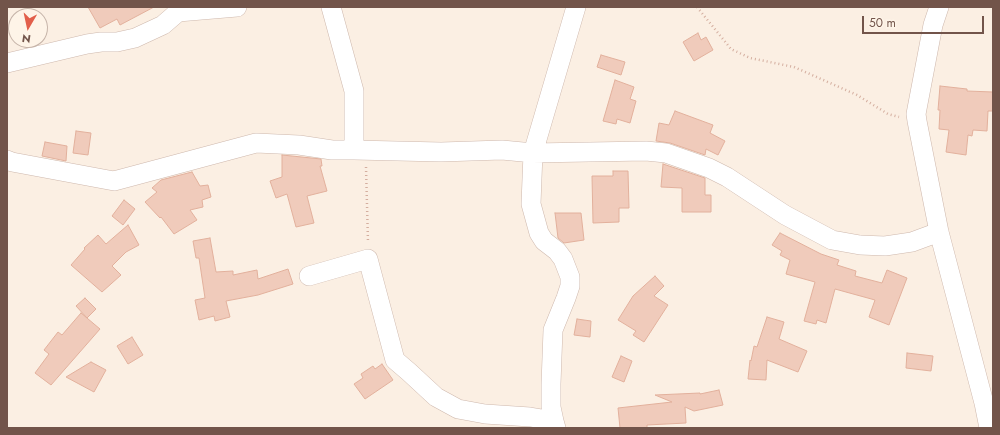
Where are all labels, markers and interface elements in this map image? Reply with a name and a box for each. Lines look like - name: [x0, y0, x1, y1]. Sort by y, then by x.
- north arrow: [8, 8, 48, 48]
- scale bar: [864, 8, 986, 34]
- text: 50 m: [869, 14, 896, 32]
- text: N: [21, 30, 32, 47]

